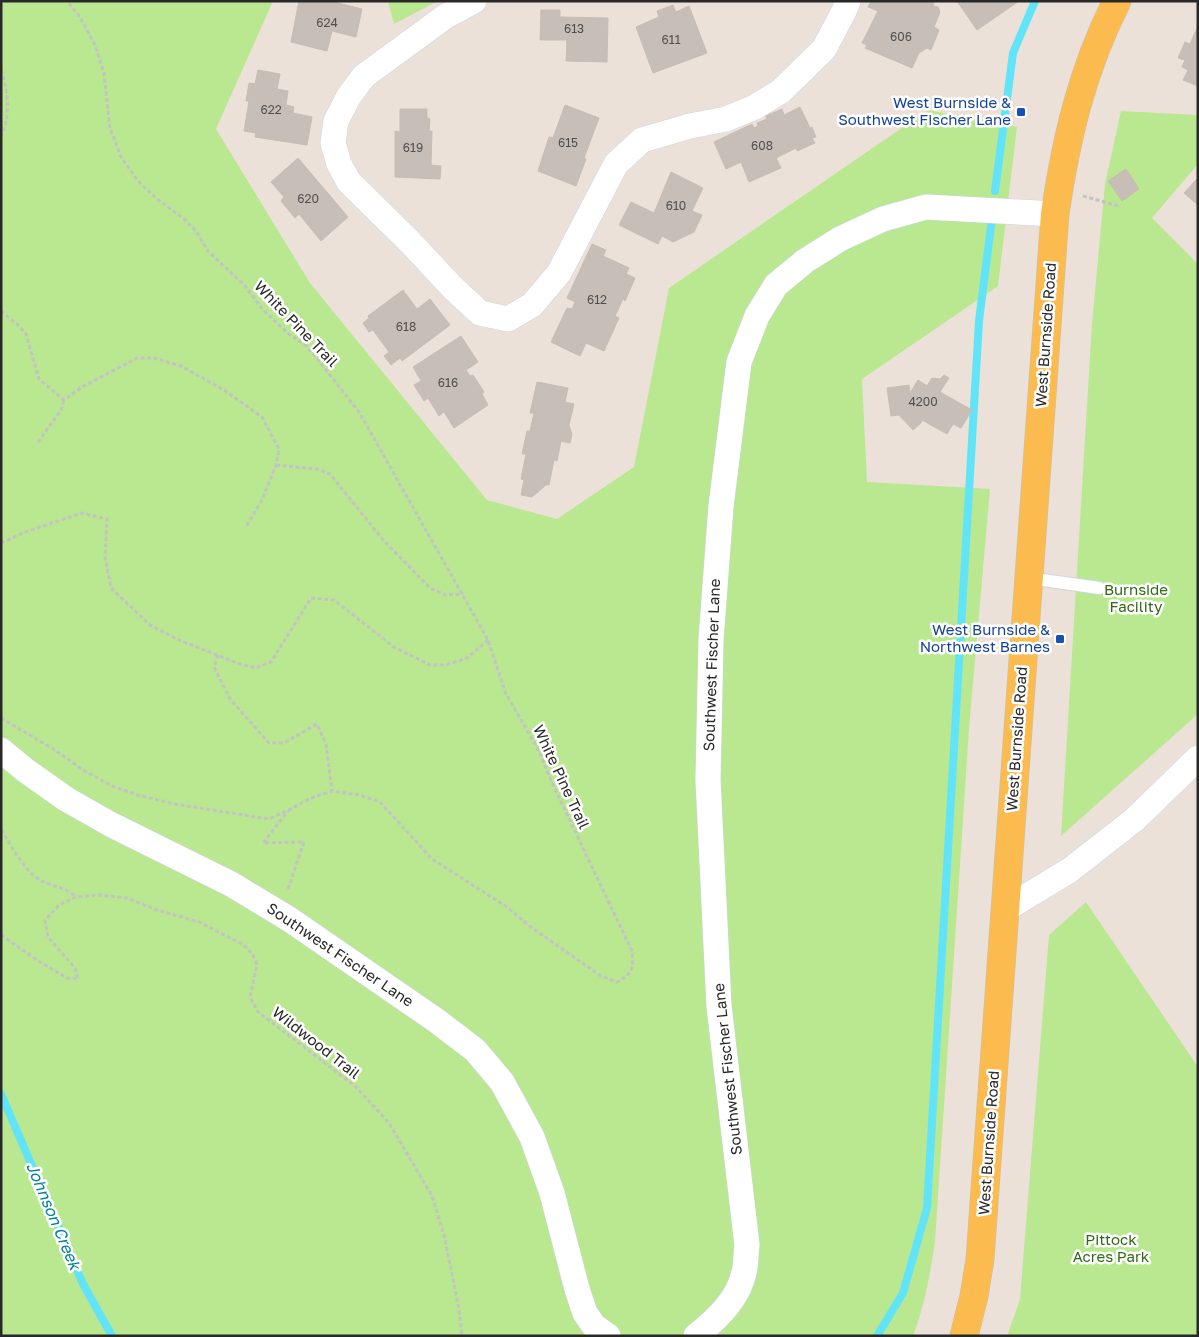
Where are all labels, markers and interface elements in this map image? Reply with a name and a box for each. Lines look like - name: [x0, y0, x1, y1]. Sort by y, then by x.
- house number: 624: [316, 15, 338, 30]
- house number: 613: [564, 21, 584, 36]
- house number: 606: [890, 29, 912, 44]
- house number: 611: [662, 32, 681, 47]
- place label: West Burnside & Southwest Fischer Lane: [838, 93, 1011, 128]
- house number: 622: [260, 102, 282, 117]
- marker: West Burnside & Southwest Fischer Lane: [1015, 106, 1027, 118]
- house number: 615: [558, 135, 578, 150]
- house number: 608: [751, 138, 773, 153]
- house number: 619: [403, 140, 423, 155]
- house number: 620: [297, 191, 319, 206]
- house number: 610: [666, 198, 686, 213]
- street label: West Burnside Road: [1031, 262, 1059, 408]
- street label: White Pine Trail: [251, 277, 342, 370]
- house number: 612: [587, 292, 607, 307]
- house number: 618: [396, 319, 416, 334]
- house number: 616: [438, 375, 458, 390]
- house number: 4200: [908, 394, 938, 409]
- street label: Southwest Fischer Lane: [699, 578, 723, 752]
- park label: Burnside Facility: [1104, 580, 1168, 615]
- place label: West Burnside & Northwest Barnes: [920, 620, 1050, 655]
- marker: West Burnside & Northwest Barnes: [1054, 633, 1066, 645]
- street label: West Burnside Road: [1002, 666, 1030, 812]
- street label: White Pine Trail: [530, 722, 594, 832]
- street label: Southwest Fischer Lane: [264, 898, 417, 1010]
- street label: Southwest Fischer Lane: [709, 982, 745, 1156]
- street label: Wildwood Trail: [269, 1002, 364, 1082]
- street label: West Burnside Road: [974, 1070, 1002, 1216]
- water label: Johnson Creek: [22, 1159, 86, 1274]
- park label: Pittock Acres Park: [1073, 1230, 1150, 1265]

